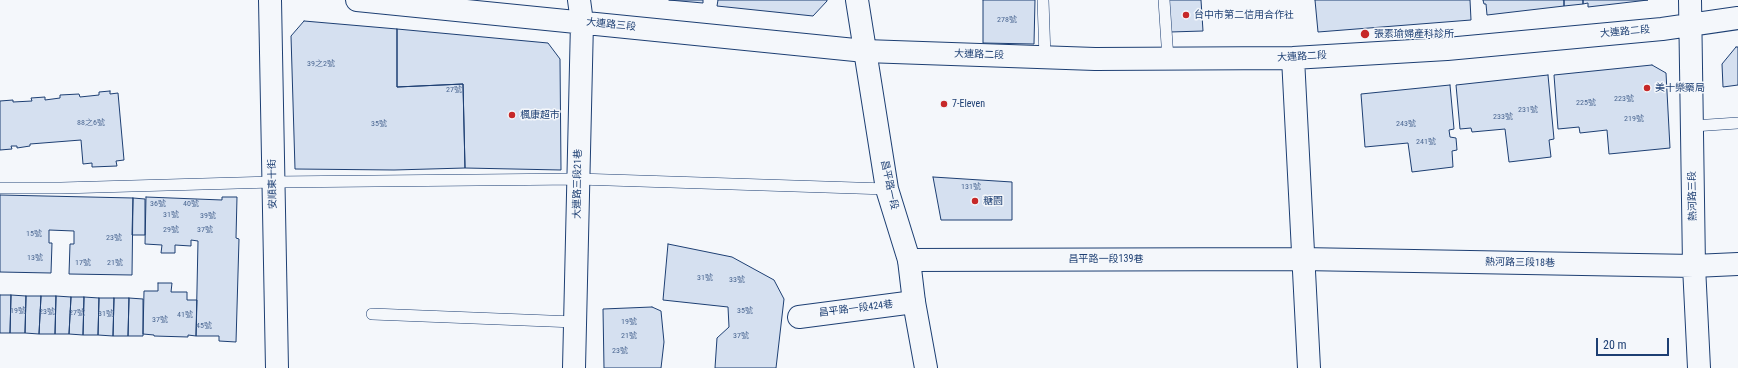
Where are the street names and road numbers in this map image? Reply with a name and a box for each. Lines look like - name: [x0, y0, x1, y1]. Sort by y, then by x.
- street label: 大連路三段: [586, 16, 636, 34]
- street label: 大連路二段: [1600, 24, 1650, 40]
- street label: 大連路二段: [954, 48, 1004, 62]
- street label: 大連路二段: [1277, 50, 1327, 64]
- street label: 大連路三段21巷: [571, 149, 585, 219]
- street label: 安順東十街: [267, 159, 279, 209]
- street label: 昌平路一段: [878, 159, 900, 211]
- street label: 熱河路三段: [1687, 171, 1699, 221]
- street label: 昌平路一段139巷: [1069, 253, 1143, 265]
- street label: 熱河路三段18巷: [1485, 256, 1555, 270]
- street label: 昌平路一段424巷: [818, 298, 894, 320]

